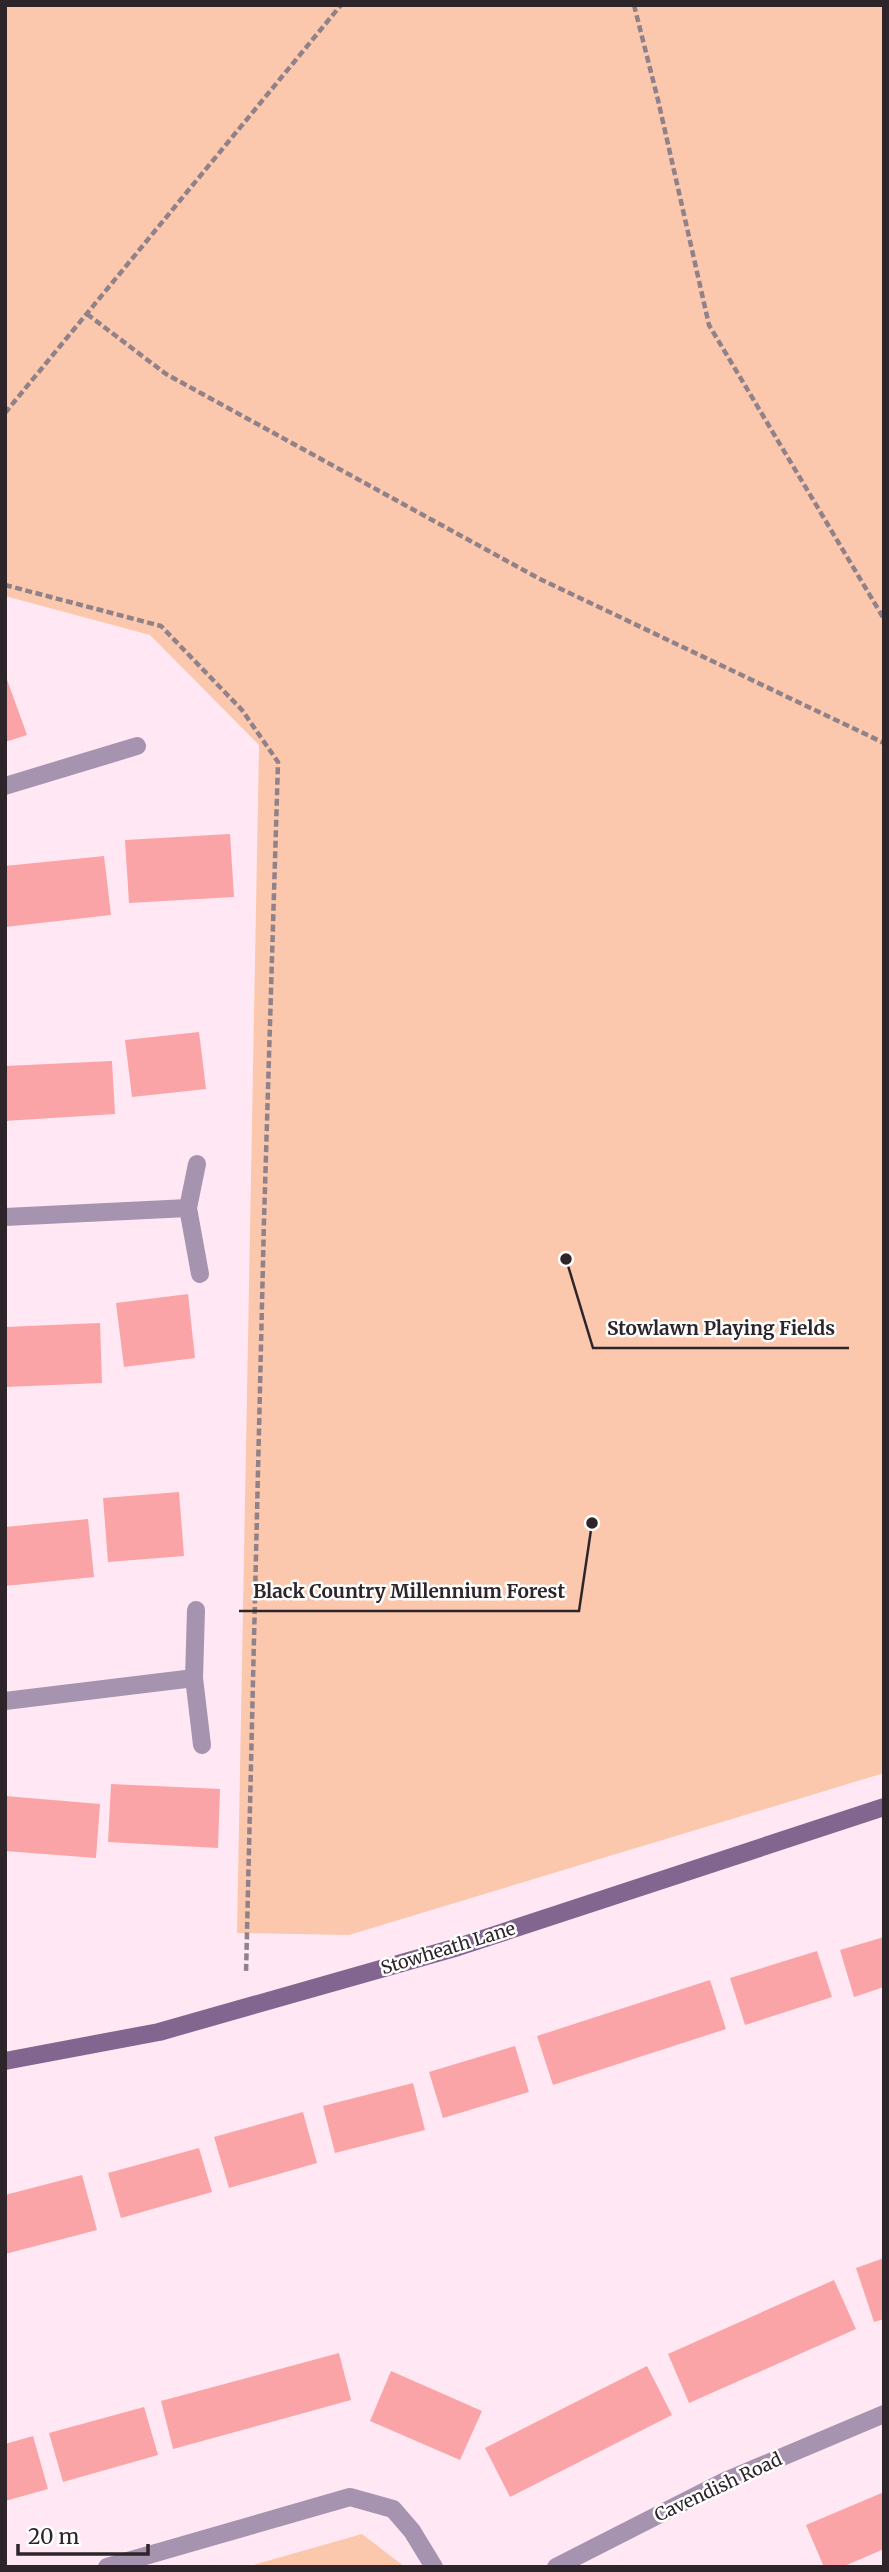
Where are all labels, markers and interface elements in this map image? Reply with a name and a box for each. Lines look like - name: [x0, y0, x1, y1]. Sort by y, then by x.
- callout: Stowlawn Playing Fields: [593, 1308, 849, 1348]
- text: Stowlawn Playing Fields: [607, 1316, 835, 1340]
- callout: Black Country Millennium Forest: [239, 1571, 579, 1611]
- text: Black Country Millennium Forest: [253, 1579, 565, 1603]
- street label: Stowheath Lane: [378, 1917, 518, 1979]
- street label: Cavendish Road: [651, 2447, 785, 2527]
- scale bar: [18, 2512, 147, 2556]
- text: 20 m: [28, 2523, 80, 2550]

